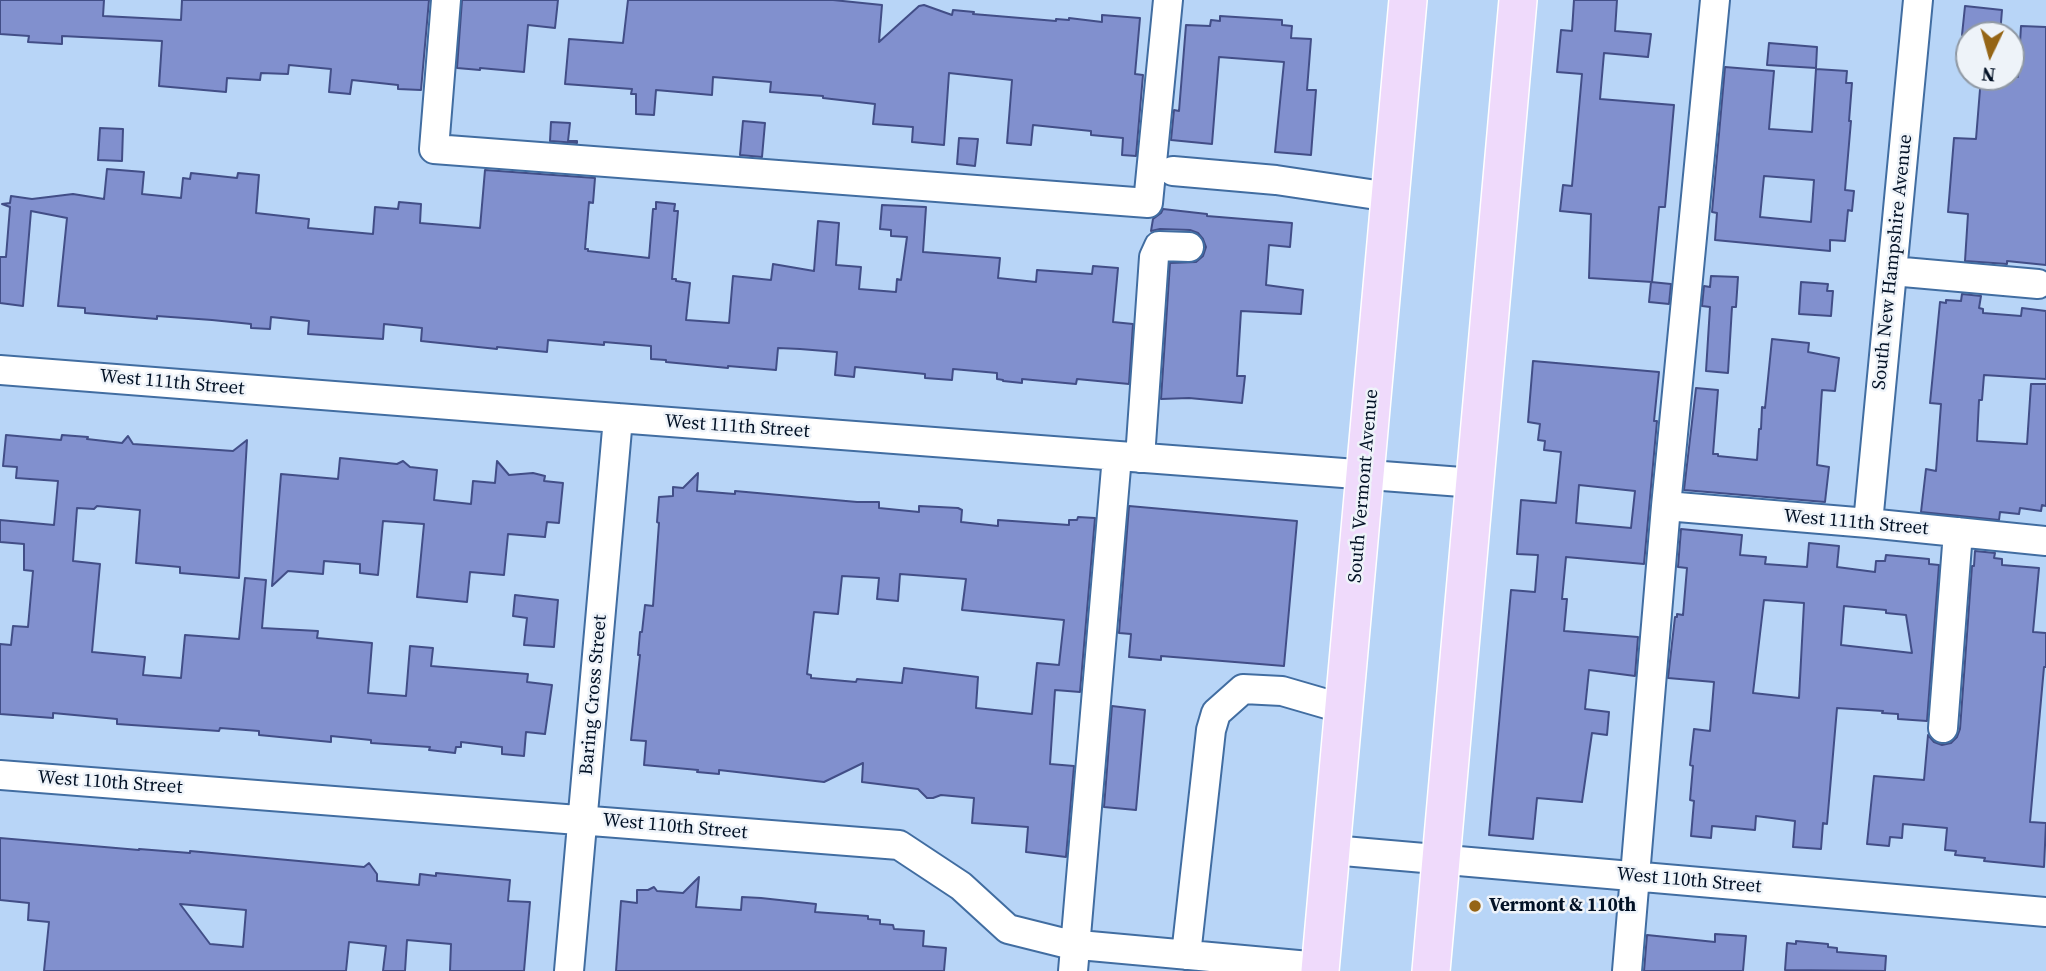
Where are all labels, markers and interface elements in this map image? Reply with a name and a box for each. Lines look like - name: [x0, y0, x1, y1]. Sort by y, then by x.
- north arrow: [1955, 21, 2025, 91]
- text: N: [1980, 61, 1996, 88]
- street label: South New Hampshire Avenue: [1868, 133, 1918, 391]
- street label: West 111th Street: [99, 365, 245, 401]
- street label: South Vermont Avenue: [1344, 388, 1384, 584]
- street label: West 111th Street: [664, 411, 810, 443]
- street label: West 111th Street: [1783, 505, 1929, 541]
- street label: Baring Cross Street: [576, 614, 612, 776]
- street label: West 110th Street: [37, 767, 183, 799]
- street label: West 110th Street: [602, 809, 748, 845]
- street label: West 110th Street: [1616, 863, 1762, 899]
- place label: Vermont & 110th: [1489, 895, 1636, 917]
- marker: Vermont & 110th: [1467, 898, 1483, 914]

